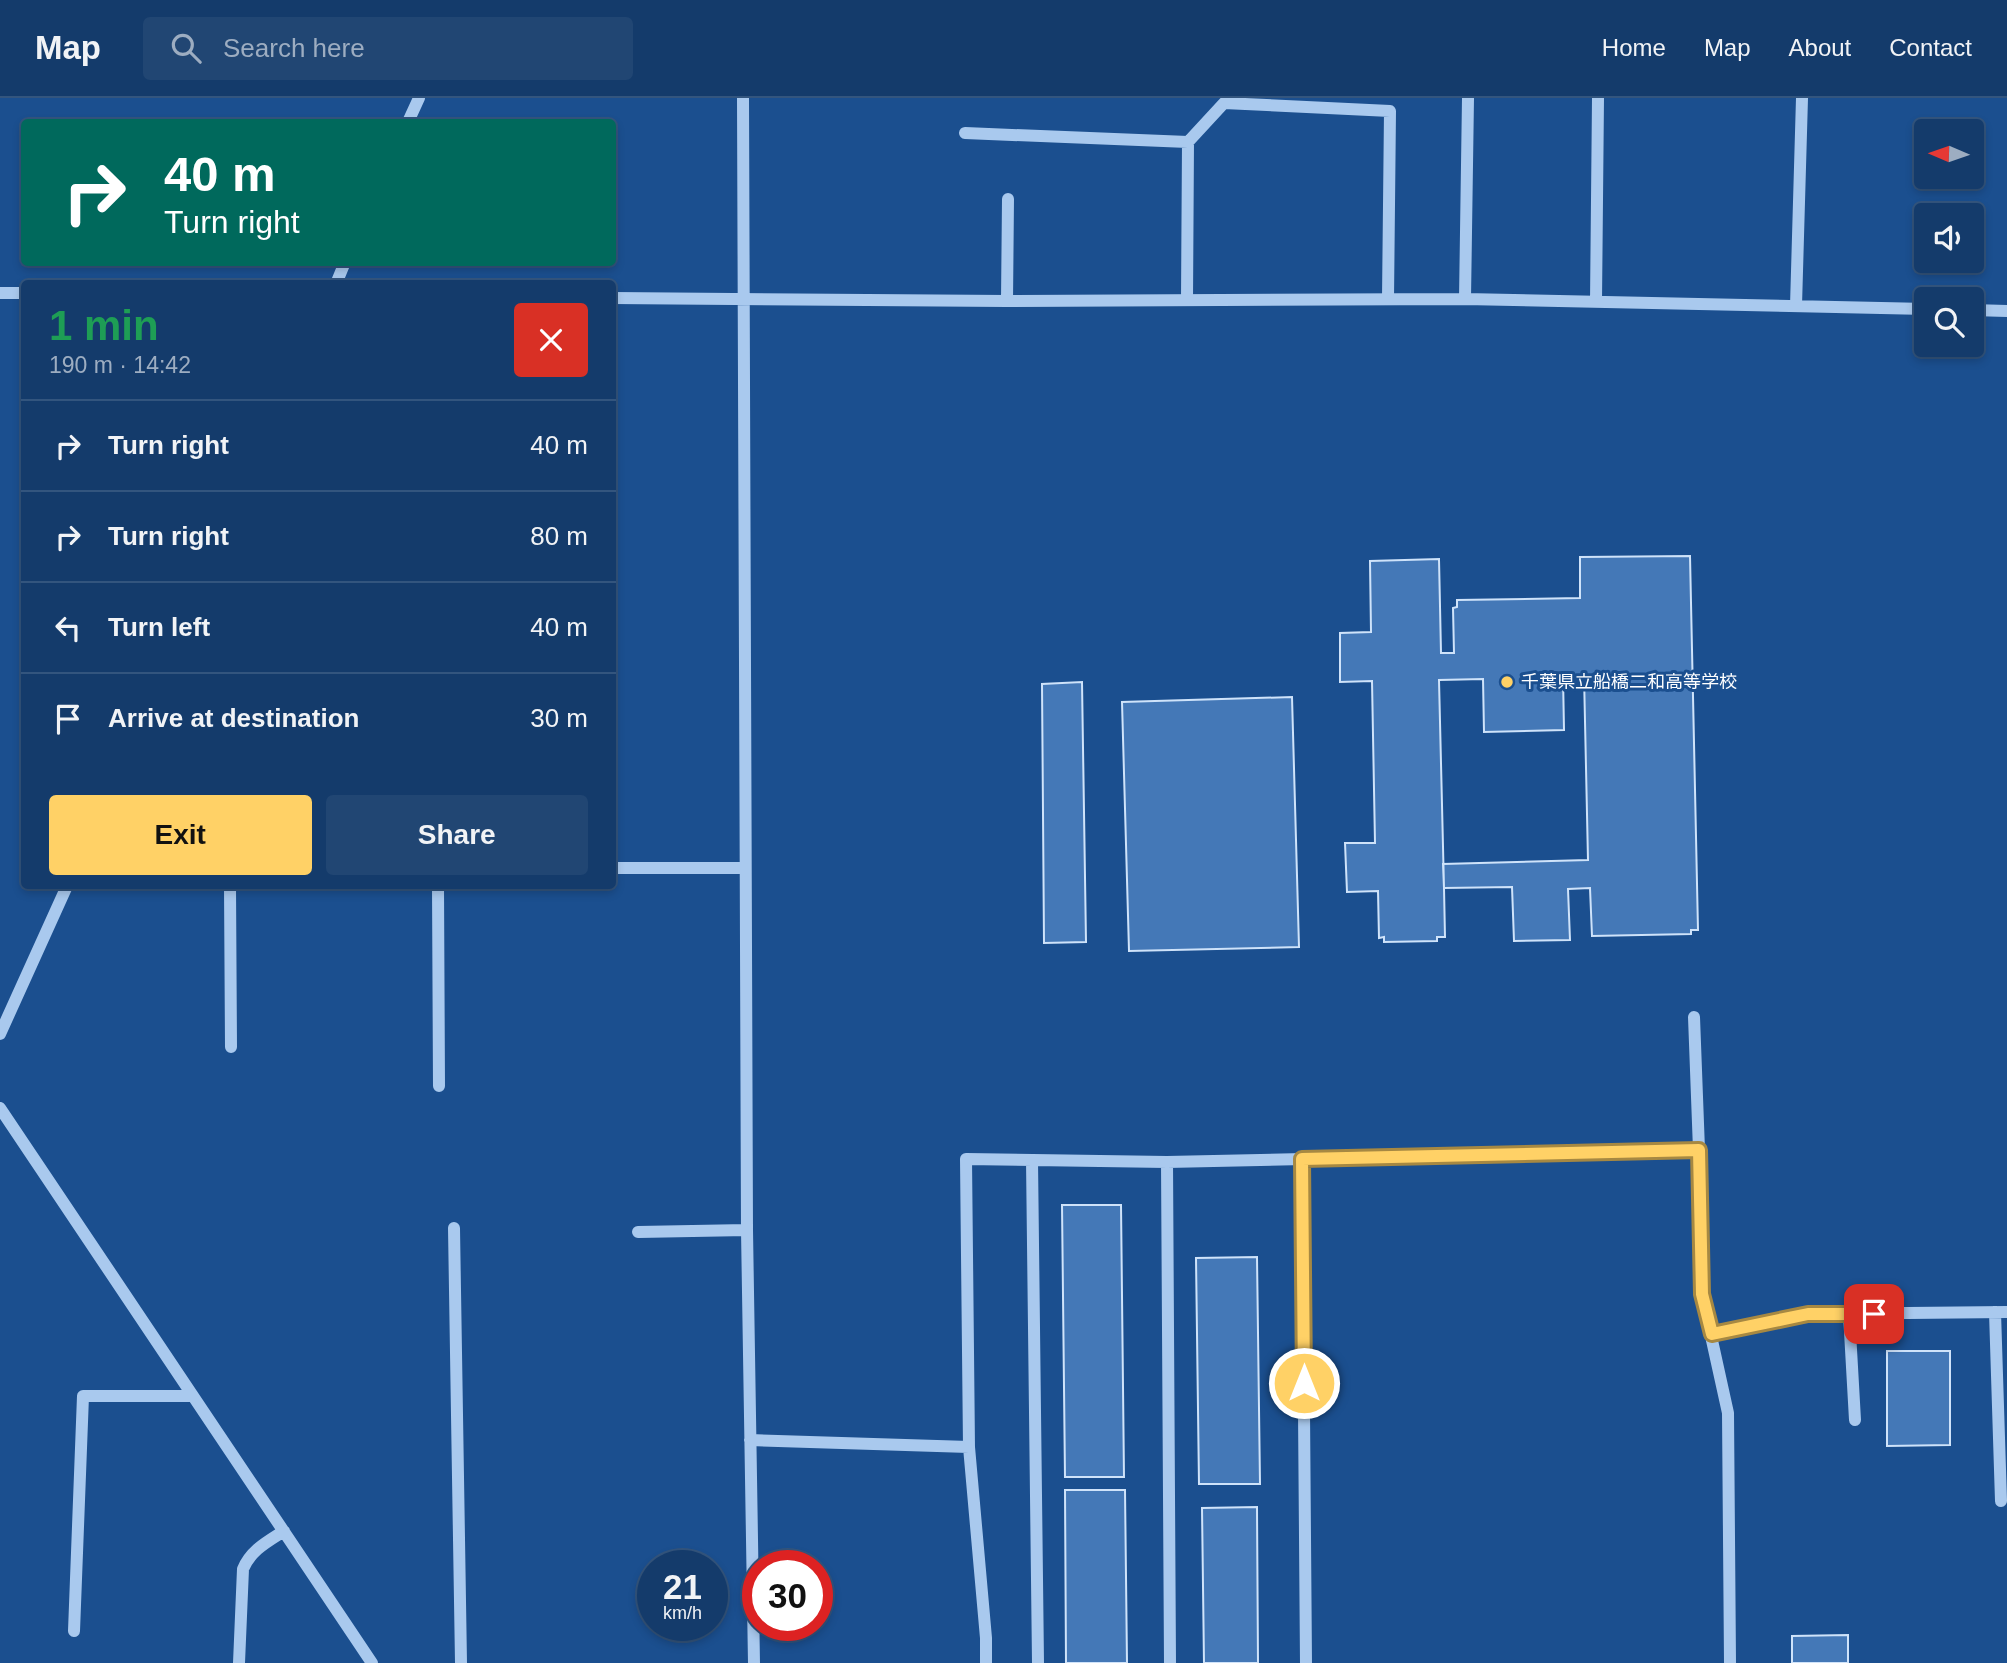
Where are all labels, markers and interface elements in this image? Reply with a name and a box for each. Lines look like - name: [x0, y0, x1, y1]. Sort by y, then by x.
- search box: [143, 17, 633, 80]
- text: Map: [35, 29, 101, 66]
- icon: search: [167, 29, 205, 67]
- text: Search here: [223, 33, 365, 63]
- text: Home: [1602, 34, 1666, 61]
- text: Map: [1704, 34, 1751, 61]
- text: About: [1789, 34, 1851, 61]
- text: Contact: [1889, 34, 1972, 61]
- north arrow: [1914, 119, 1984, 189]
- map controls: [1914, 119, 1984, 357]
- icon: right: [49, 147, 140, 238]
- text: 40 m: [164, 147, 276, 201]
- button: sound: [1914, 203, 1984, 273]
- text: Turn right: [164, 204, 300, 240]
- button: search: [1914, 287, 1984, 357]
- text: 1 min: [49, 302, 159, 349]
- button: close: [514, 303, 588, 377]
- text: 190 m · 14:42: [49, 352, 191, 378]
- icon: right: [49, 427, 87, 465]
- text: Turn right: [108, 430, 229, 460]
- text: 40 m: [530, 430, 588, 460]
- icon: right: [49, 518, 87, 556]
- text: Turn right: [108, 521, 229, 551]
- text: 80 m: [530, 521, 588, 551]
- icon: left: [49, 609, 87, 647]
- text: Turn left: [108, 612, 210, 642]
- text: 40 m: [530, 612, 588, 642]
- place label: 千葉県立船橋二和高等学校: [1521, 672, 1737, 692]
- marker: 千葉県立船橋二和高等学校: [1499, 674, 1515, 690]
- icon: arrive: [49, 700, 87, 738]
- text: Arrive at destination: [108, 703, 359, 733]
- text: 30 m: [530, 703, 588, 733]
- button: Exit: [49, 795, 312, 875]
- button: Share: [326, 795, 588, 875]
- pin: [1844, 1284, 1904, 1344]
- icon: arrive: [1855, 1295, 1893, 1333]
- position arrow: [1267, 1346, 1341, 1420]
- speed limit sign: 30: [742, 1550, 833, 1641]
- text: 21: [663, 1567, 702, 1606]
- text: km/h: [663, 1603, 702, 1623]

